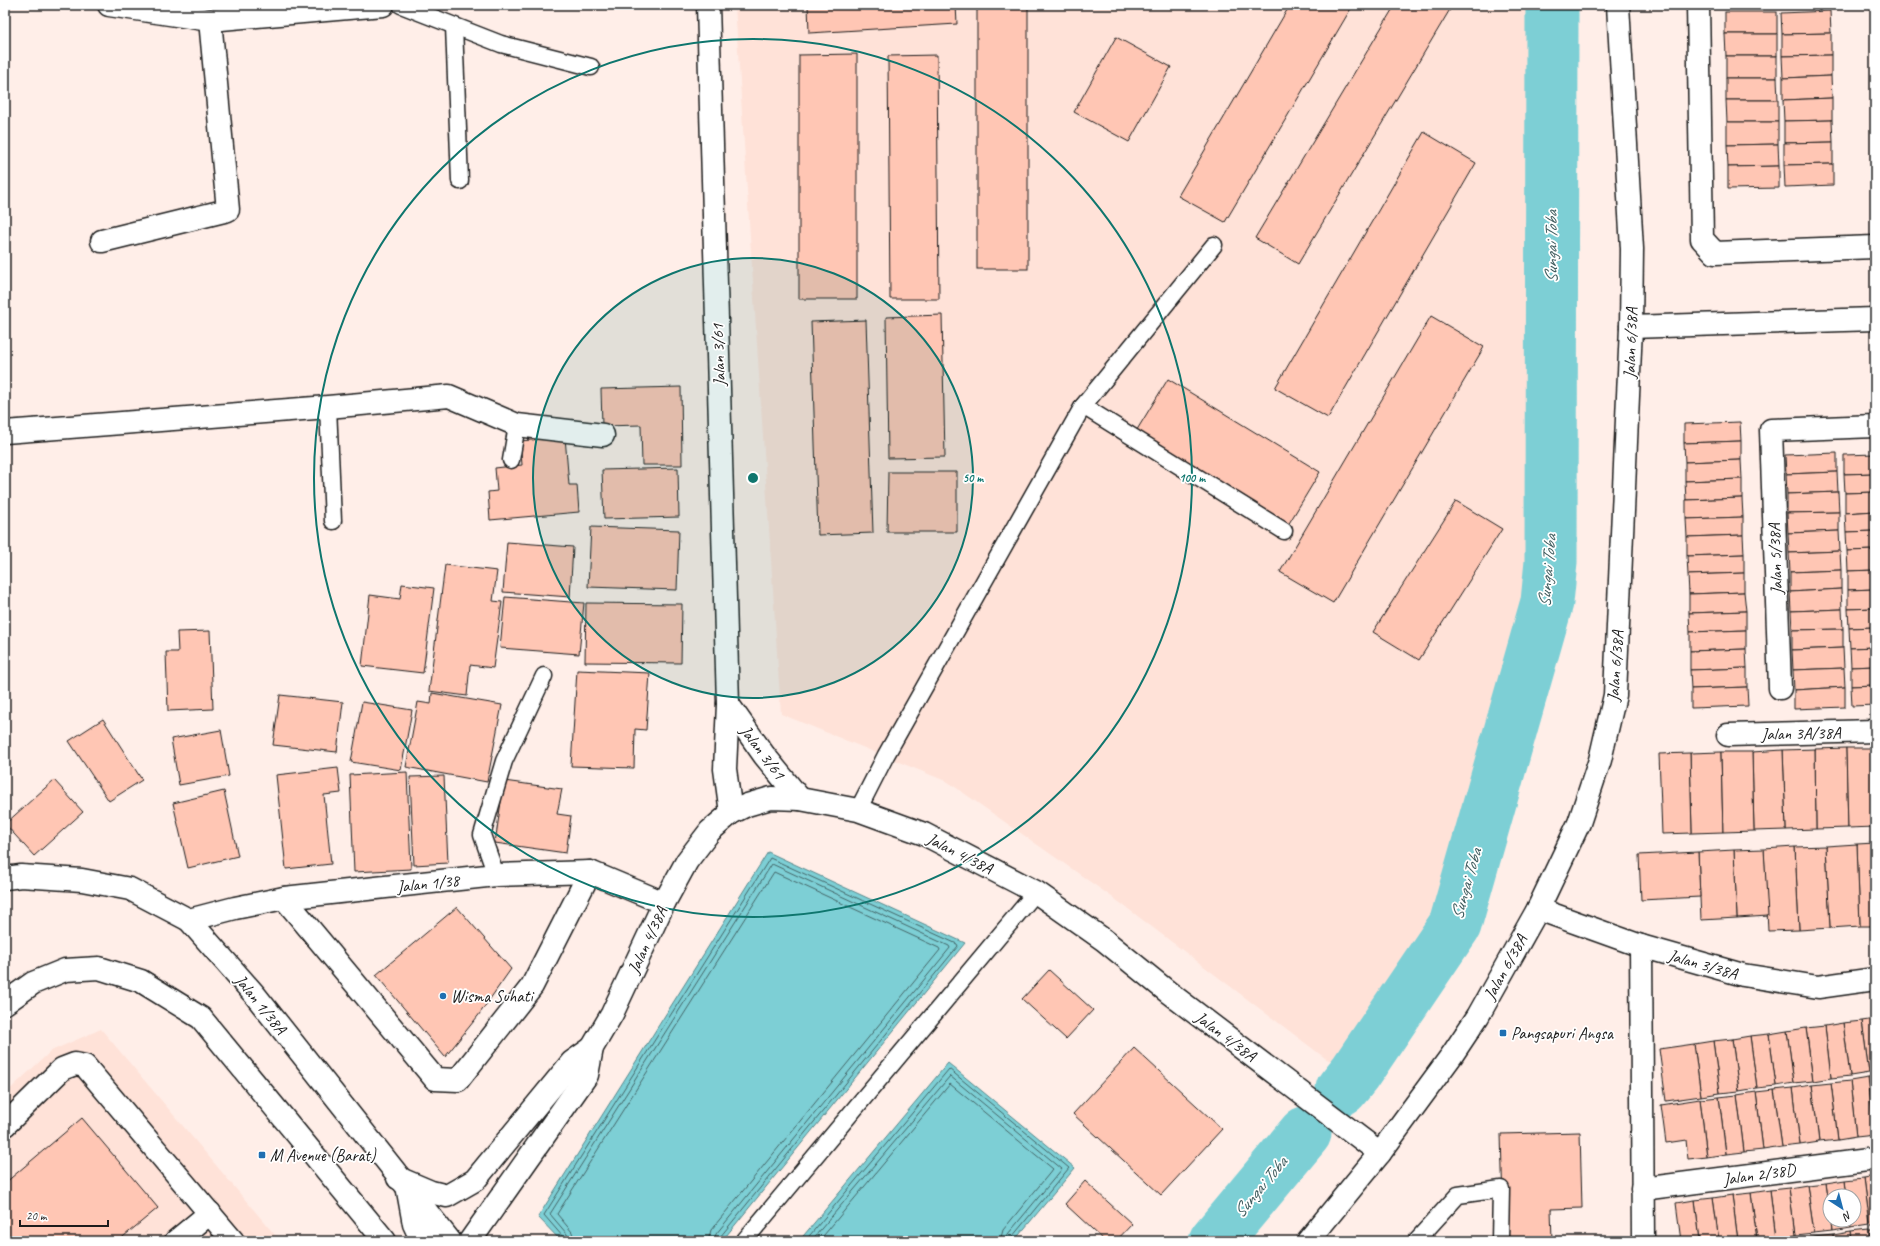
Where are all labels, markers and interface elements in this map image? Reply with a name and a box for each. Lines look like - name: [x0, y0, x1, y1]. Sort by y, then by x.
- water label: Sungai Toba: [1540, 209, 1562, 283]
- street label: Jalan 6/38A: [1619, 306, 1642, 380]
- street label: Jalan 3/61: [707, 322, 730, 388]
- text: 50 m: [963, 470, 984, 486]
- text: 100 m: [1179, 470, 1206, 486]
- centre of rings: [746, 471, 760, 485]
- street label: Jalan 5/38A: [1764, 522, 1787, 596]
- water label: Sungai Toba: [1533, 532, 1561, 608]
- street label: Jalan 6/38A: [1602, 628, 1629, 703]
- street label: Jalan 3/61: [735, 720, 791, 785]
- street label: Jalan 3A/38A: [1760, 722, 1842, 745]
- street label: Jalan 4/38A: [922, 828, 997, 880]
- water label: Sungai Toba: [1445, 844, 1487, 922]
- street label: Jalan 1/38: [395, 870, 463, 897]
- street label: Jalan 4/38A: [623, 902, 673, 978]
- street label: Jalan 6/38A: [1479, 930, 1533, 1004]
- street label: Jalan 3/38A: [1665, 944, 1741, 985]
- street label: Jalan 1/38A: [229, 969, 292, 1040]
- place label: Wisma Suhati: [451, 986, 534, 1007]
- marker: Wisma Suhati: [438, 991, 448, 1001]
- street label: Jalan 4/38A: [1190, 1006, 1262, 1067]
- place label: Pangsapuri Angsa: [1511, 1023, 1614, 1044]
- marker: Pangsapuri Angsa: [1498, 1028, 1508, 1038]
- place label: M Avenue (Barat): [270, 1145, 377, 1166]
- marker: M Avenue (Barat): [257, 1150, 267, 1160]
- water label: Sungai Toba: [1228, 1151, 1293, 1222]
- street label: Jalan 2/38D: [1721, 1159, 1798, 1190]
- north arrow: [1822, 1188, 1862, 1228]
- scale bar: [20, 1202, 108, 1228]
- text: 20 m: [26, 1208, 48, 1224]
- text: N: [1839, 1208, 1855, 1225]

